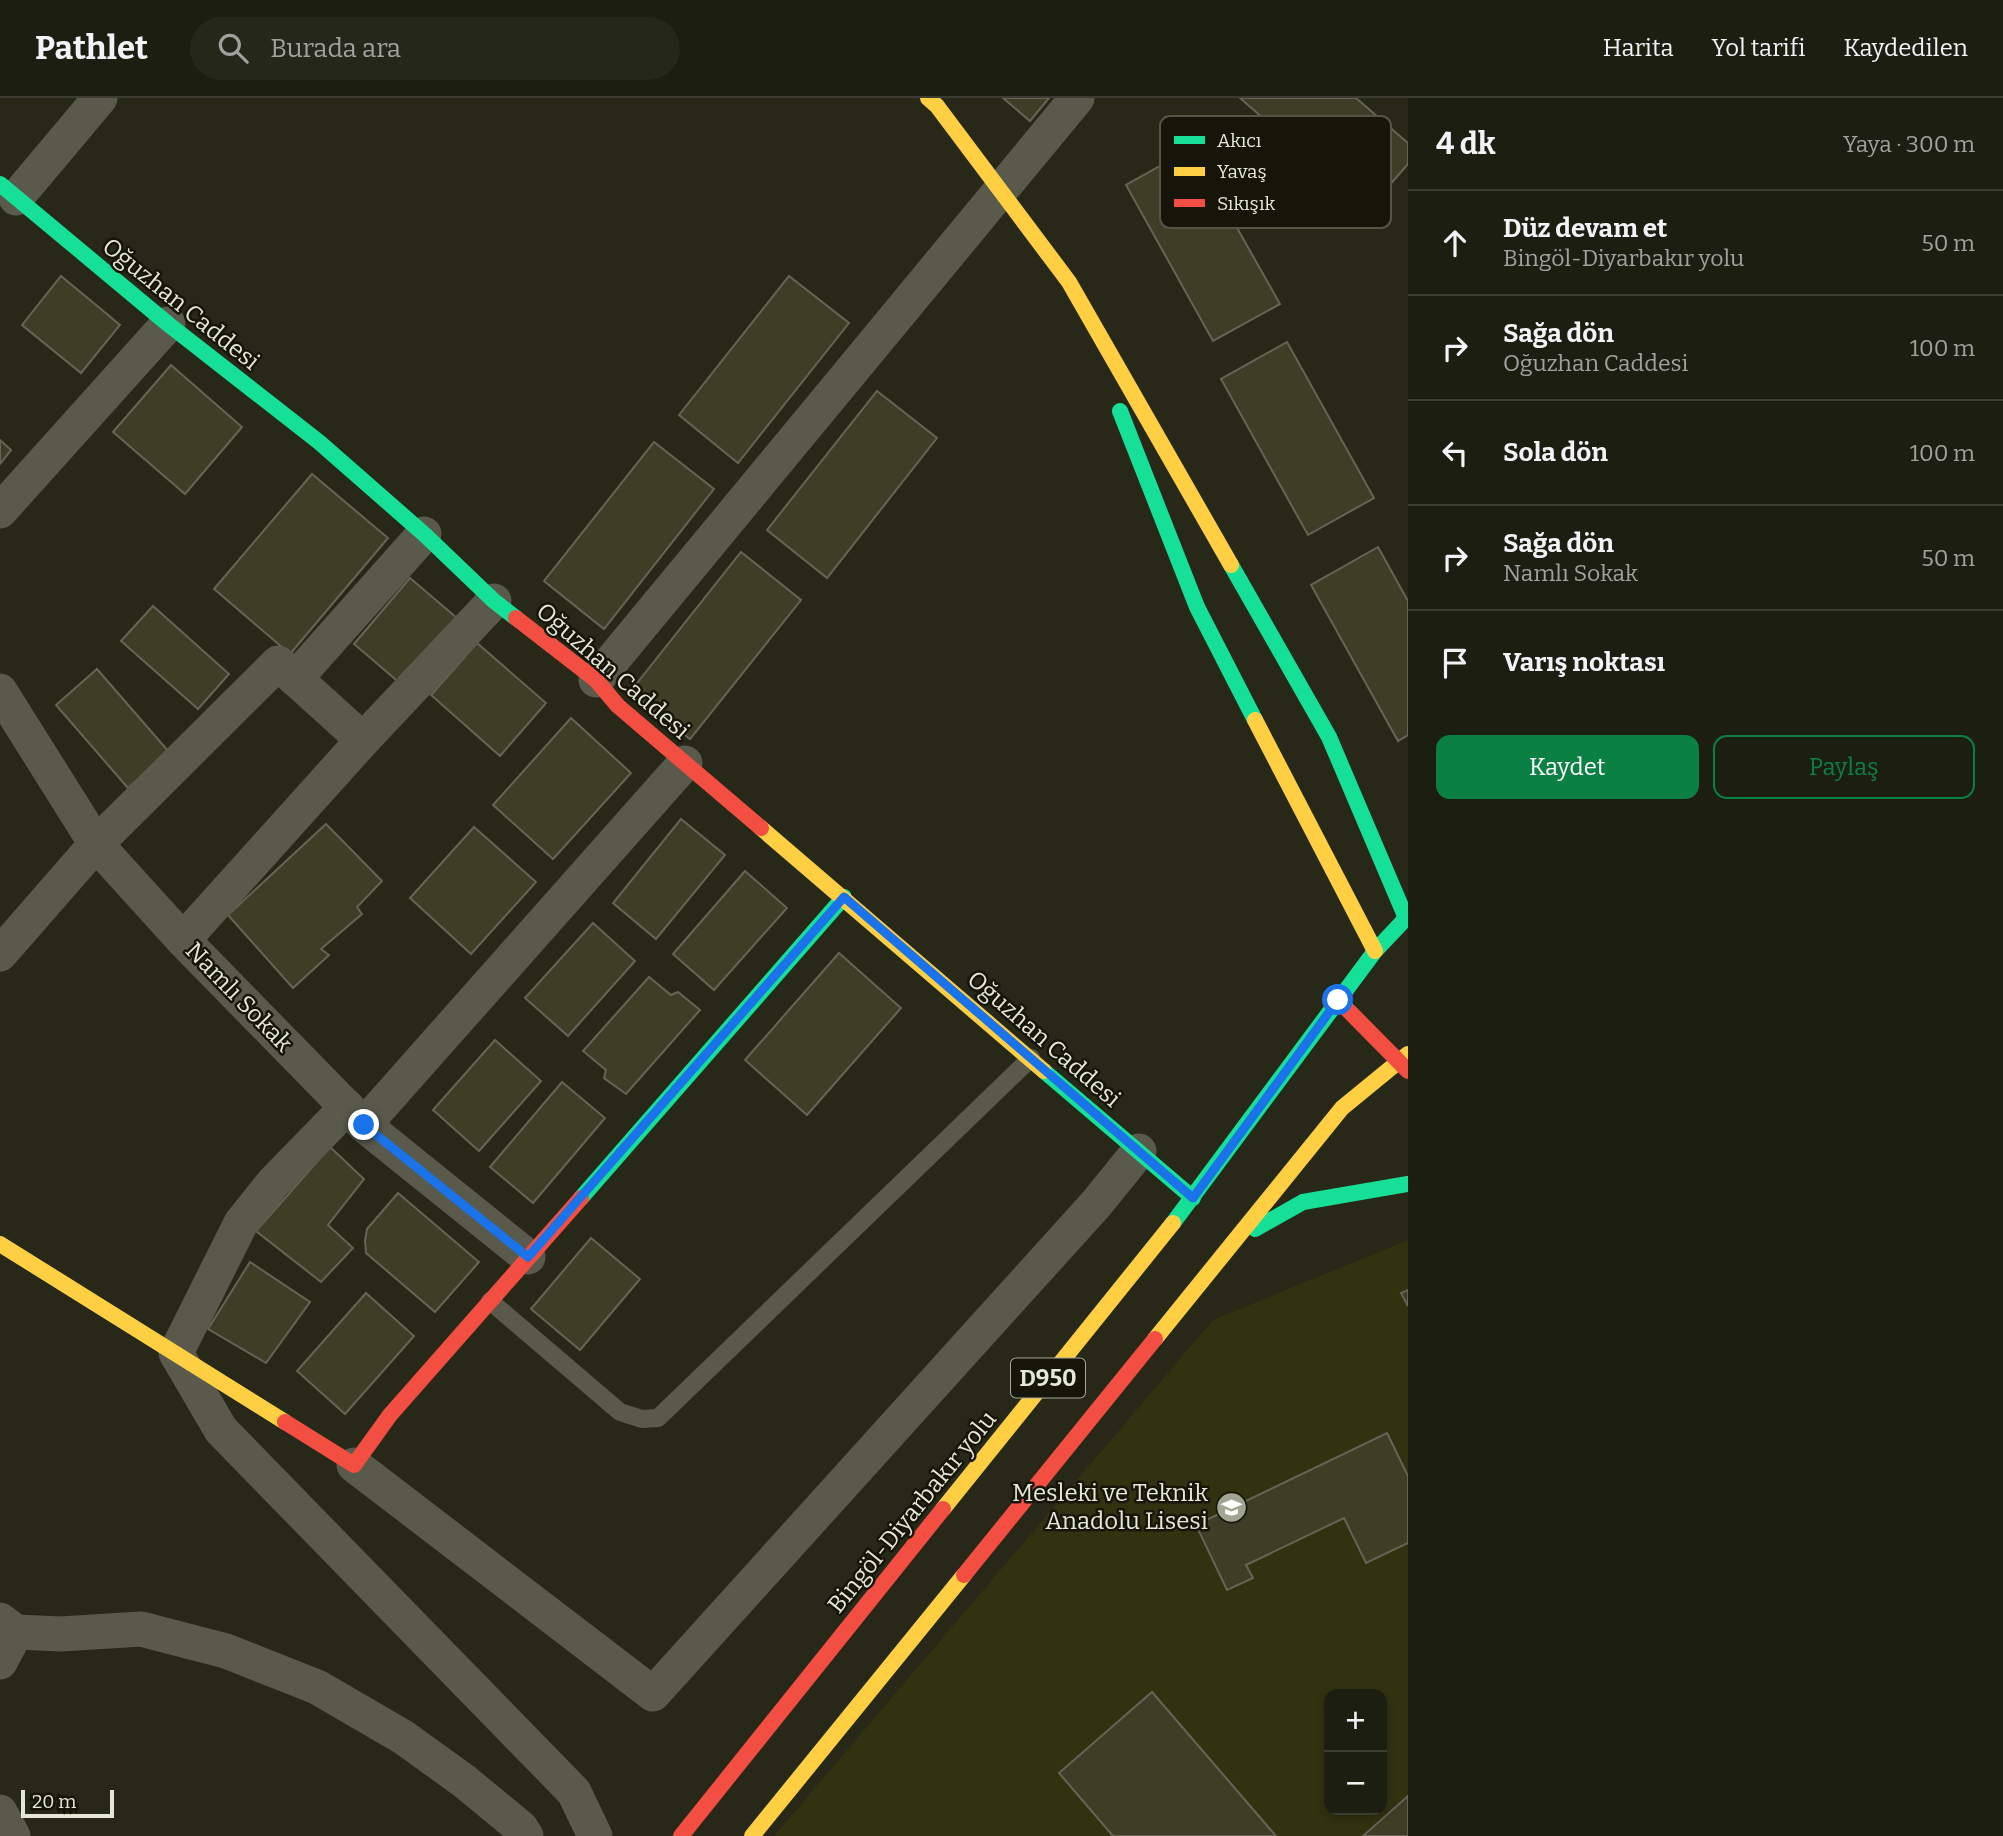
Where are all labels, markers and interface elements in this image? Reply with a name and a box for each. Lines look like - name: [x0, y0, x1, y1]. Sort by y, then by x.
- search box: [190, 17, 680, 80]
- text: Pathlet: [35, 28, 148, 68]
- icon: search: [214, 29, 252, 67]
- text: Burada ara: [270, 33, 401, 64]
- text: Harita: [1603, 34, 1674, 62]
- text: Yol tarifi: [1712, 34, 1805, 62]
- text: Kaydedilen: [1843, 34, 1968, 62]
- legend: [1160, 116, 1391, 228]
- text: 4 dk: [1436, 126, 1496, 162]
- text: Akıcı: [1217, 129, 1262, 152]
- text: Yaya · 300 m: [1843, 130, 1975, 158]
- text: Yavaş: [1217, 160, 1267, 183]
- text: Sıkışık: [1217, 192, 1276, 215]
- text: Düz devam et: [1503, 213, 1667, 244]
- icon: ahead: [1436, 224, 1474, 262]
- text: 50 m: [1921, 229, 1975, 257]
- street label: Oğuzhan Caddesi: [97, 232, 265, 376]
- text: Bingöl-Diyarbakır yolu: [1503, 244, 1744, 272]
- text: Sağa dön: [1503, 318, 1614, 349]
- icon: right: [1436, 329, 1474, 367]
- text: 100 m: [1910, 334, 1975, 362]
- text: Oğuzhan Caddesi: [1503, 349, 1688, 377]
- icon: left: [1436, 434, 1474, 472]
- text: Sola dön: [1503, 437, 1608, 468]
- text: 100 m: [1910, 439, 1975, 467]
- text: Sağa dön: [1503, 528, 1614, 559]
- icon: right: [1436, 539, 1474, 577]
- text: 50 m: [1921, 544, 1975, 572]
- text: Namlı Sokak: [1503, 559, 1638, 587]
- street label: Oğuzhan Caddesi: [531, 597, 695, 745]
- icon: arrive: [1436, 644, 1474, 682]
- text: Varış noktası: [1503, 647, 1665, 678]
- button: Kaydet: [1436, 735, 1699, 799]
- button: Paylaş: [1713, 735, 1975, 799]
- street label: Namlı Sokak: [180, 937, 298, 1058]
- street label: Oğuzhan Caddesi: [962, 965, 1126, 1113]
- route start: [1322, 984, 1353, 1015]
- route end: [348, 1109, 379, 1140]
- road number: D950: [1011, 1358, 1085, 1398]
- street label: Bingöl-Diyarbakır yolu: [822, 1405, 1002, 1619]
- place label: Mesleki ve Teknik Anadolu Lisesi: [1012, 1479, 1208, 1535]
- school or university icon: Mesleki ve Teknik Anadolu Lisesi: [1214, 1490, 1248, 1524]
- map controls: [1324, 1689, 1387, 1815]
- button: +: [1324, 1689, 1387, 1752]
- button: −: [1324, 1752, 1387, 1815]
- scale bar: [21, 1787, 114, 1819]
- text: 20 m: [32, 1790, 76, 1813]

